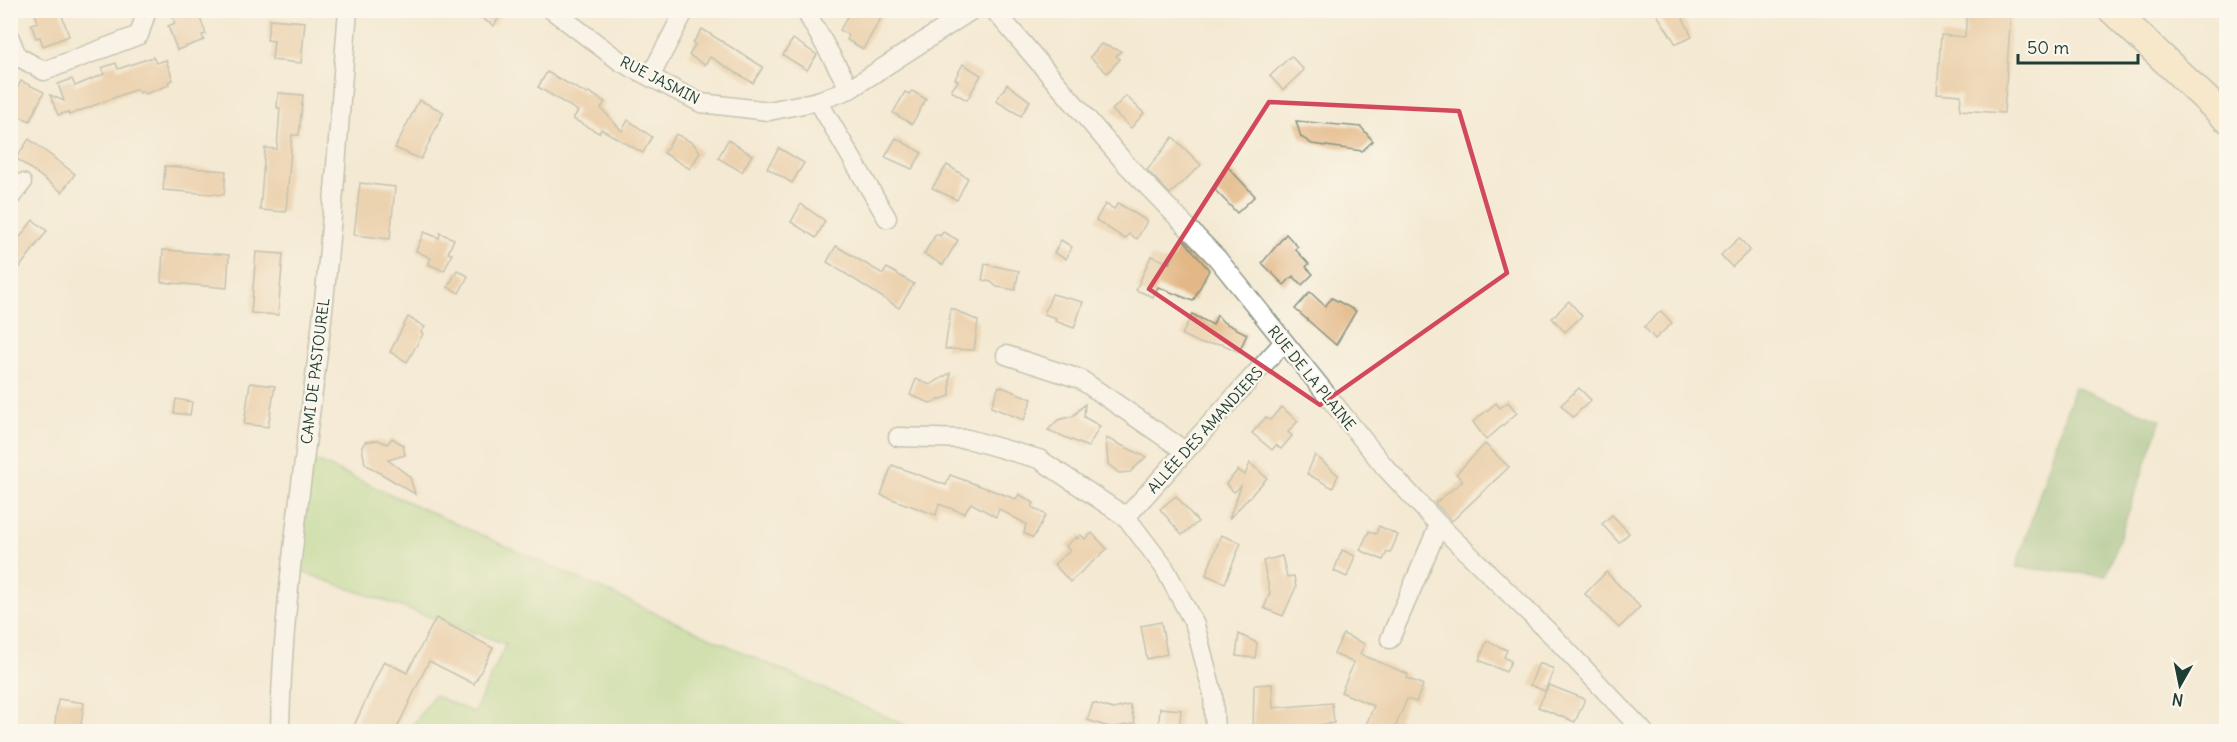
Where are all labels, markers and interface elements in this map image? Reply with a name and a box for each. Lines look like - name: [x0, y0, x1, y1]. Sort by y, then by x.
- scale bar: [2018, 27, 2138, 65]
- text: 50 m: [2027, 36, 2069, 59]
- street label: RUE JASMIN: [617, 52, 703, 108]
- street label: CAMI DE PASTOUREL: [297, 297, 333, 445]
- street label: RUE DE LA PLAINE: [1264, 322, 1360, 434]
- street label: ALLÉE DES AMANDIERS: [1143, 363, 1267, 497]
- north arrow: [2150, 655, 2210, 715]
- text: N: [2171, 689, 2185, 711]

